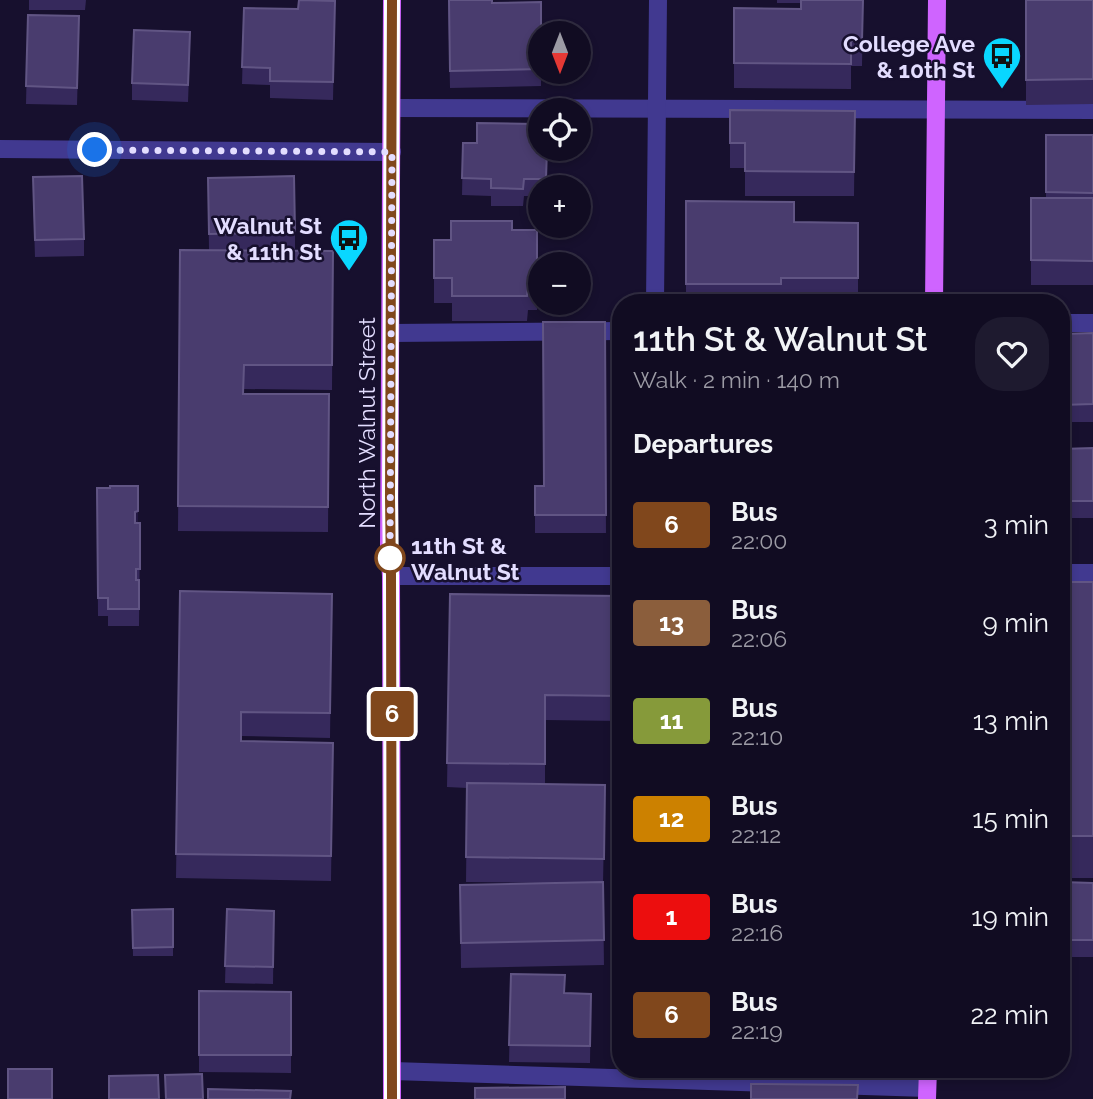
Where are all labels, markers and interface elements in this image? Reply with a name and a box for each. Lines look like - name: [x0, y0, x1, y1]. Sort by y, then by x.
- north arrow: [528, 21, 592, 84]
- map controls: [528, 21, 591, 315]
- place label: College Ave & 10th St: [843, 30, 975, 83]
- bus stop icon: College Ave & 10th St: [981, 35, 1023, 90]
- button: locate: [528, 98, 591, 161]
- your location: [77, 132, 112, 167]
- button: +: [528, 175, 591, 238]
- place label: Walnut St & 11th St: [214, 212, 322, 265]
- bus stop icon: Walnut St & 11th St: [328, 217, 370, 272]
- button: −: [528, 252, 591, 315]
- street label: North Walnut Street: [353, 317, 380, 529]
- button: heart: [975, 317, 1049, 391]
- text: 11th St & Walnut St: [633, 320, 927, 359]
- text: Walk · 2 min · 140 m: [633, 366, 840, 393]
- text: Departures: [633, 429, 773, 459]
- text: Bus: [731, 497, 778, 527]
- text: 6: [664, 510, 679, 539]
- text: 3 min: [984, 510, 1049, 540]
- text: 22:00: [731, 527, 787, 554]
- place label: 11th St & Walnut St: [411, 532, 520, 585]
- marker: 11th St & Walnut St: [375, 543, 405, 573]
- text: Bus: [731, 595, 778, 625]
- text: 13: [659, 608, 684, 637]
- text: 9 min: [982, 608, 1049, 638]
- text: 22:06: [731, 625, 787, 652]
- line badge: 6: [369, 691, 415, 737]
- text: Bus: [731, 693, 778, 723]
- text: 6: [385, 699, 399, 728]
- text: 11: [660, 706, 683, 735]
- text: 13 min: [973, 706, 1049, 736]
- text: 22:10: [731, 723, 783, 750]
- text: Bus: [731, 791, 778, 821]
- text: 12: [659, 804, 684, 833]
- text: 15 min: [972, 804, 1049, 834]
- text: 22:12: [731, 821, 781, 848]
- text: Bus: [731, 889, 778, 919]
- text: 1: [666, 902, 677, 931]
- text: 19 min: [971, 902, 1049, 932]
- text: 22:16: [731, 919, 783, 946]
- text: Bus: [731, 987, 778, 1017]
- text: 6: [664, 1000, 679, 1029]
- text: 22 min: [971, 1000, 1049, 1030]
- text: 22:19: [731, 1017, 783, 1044]

